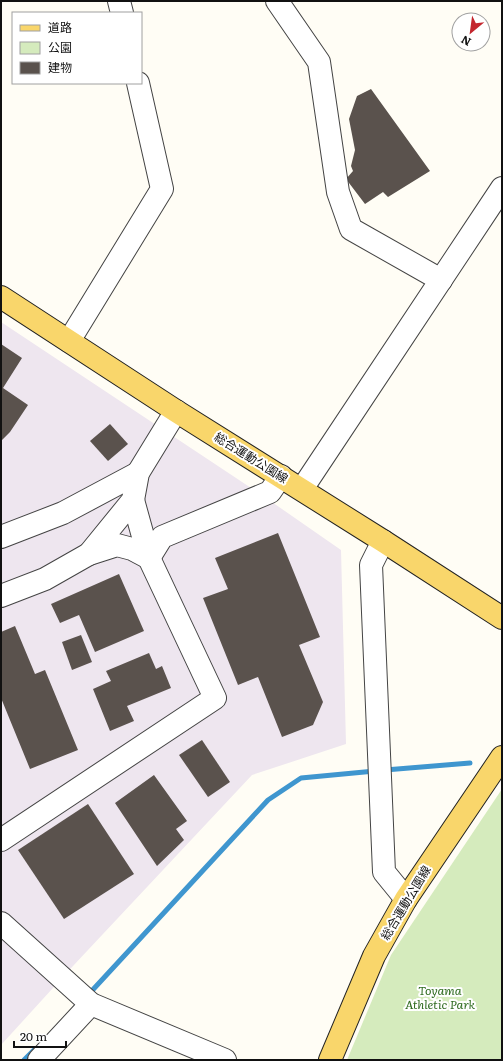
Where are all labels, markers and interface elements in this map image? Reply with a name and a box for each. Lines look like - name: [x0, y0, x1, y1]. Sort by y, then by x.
- legend: [12, 12, 142, 84]
- north arrow: [451, 12, 491, 52]
- text: 道路: [48, 18, 72, 36]
- text: N: [458, 32, 474, 51]
- text: 公園: [48, 38, 72, 56]
- text: 建物: [48, 58, 72, 76]
- street label: 総合運動公園線: [211, 427, 292, 487]
- street label: 総合運動公園線: [376, 862, 434, 943]
- park label: Toyama Athletic Park: [405, 981, 476, 1013]
- scale bar: [14, 1023, 66, 1049]
- text: 20 m: [20, 1027, 47, 1045]

